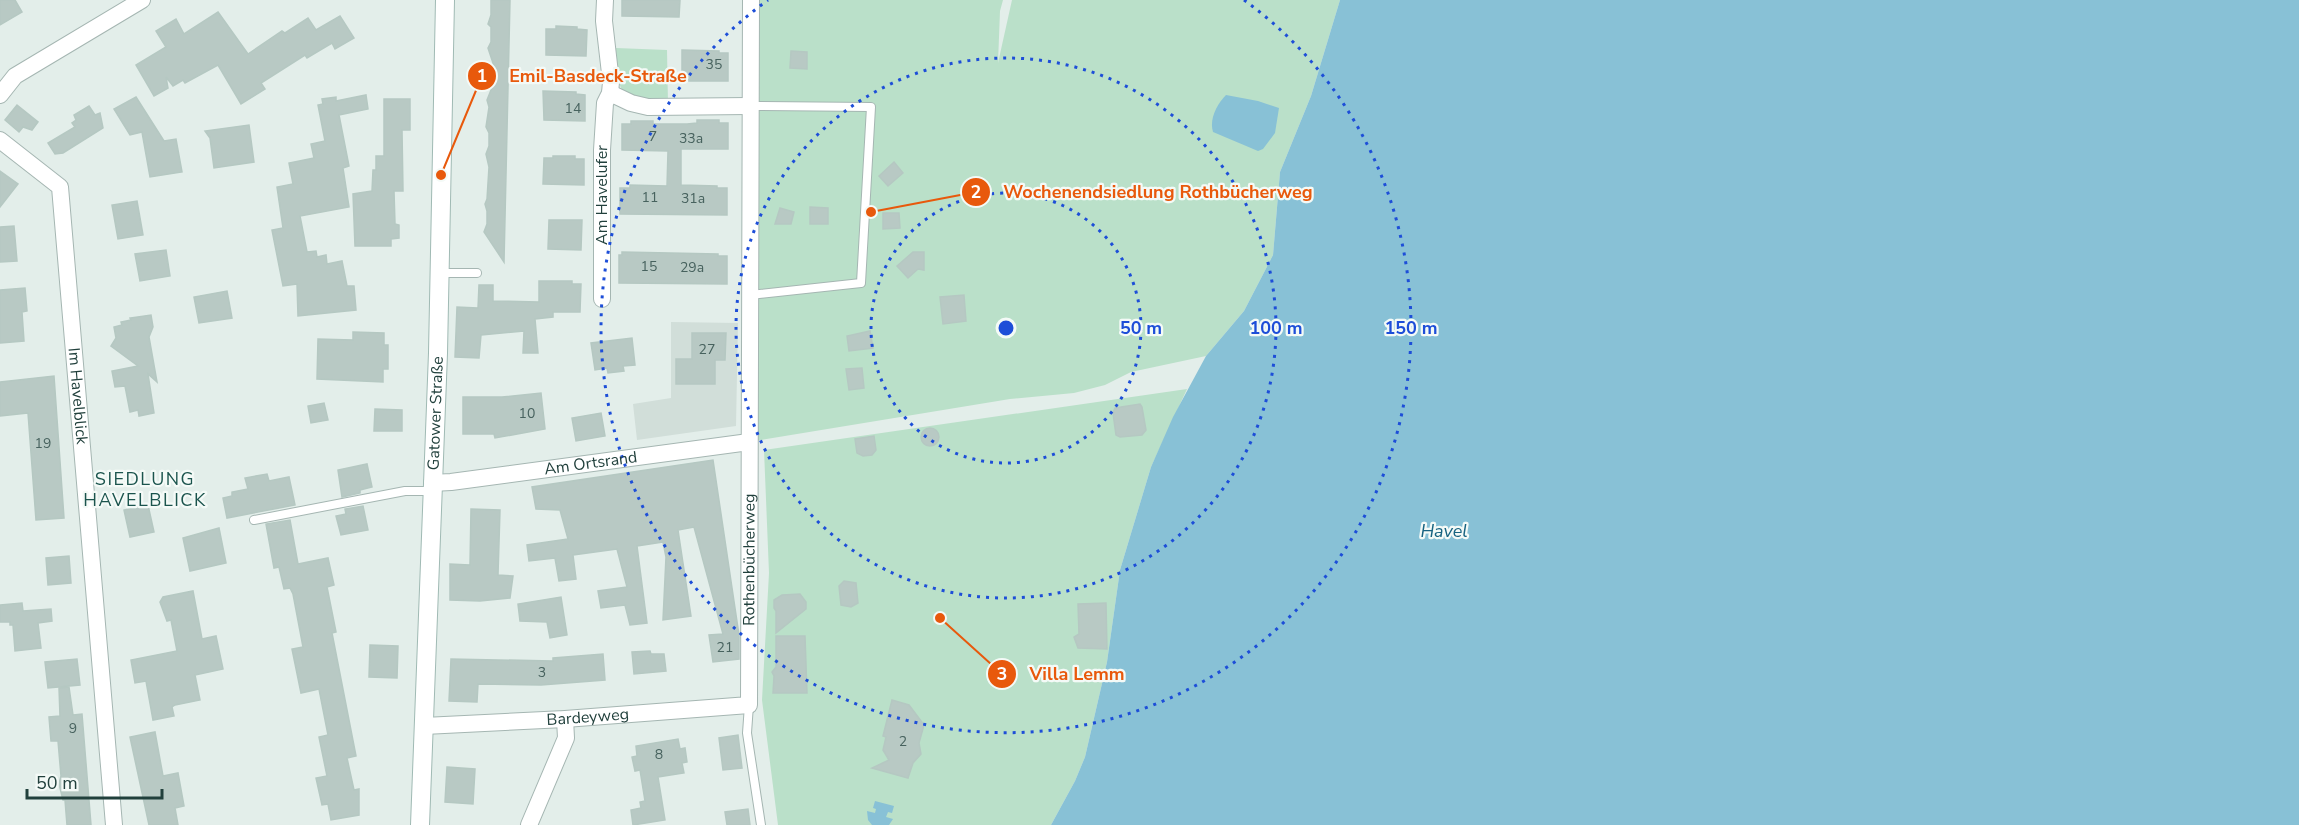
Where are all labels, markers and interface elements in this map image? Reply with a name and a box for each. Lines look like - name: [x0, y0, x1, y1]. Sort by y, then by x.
- house number: 35: [706, 55, 722, 74]
- callout: Emil-Basdeck-Straße: [467, 58, 698, 94]
- text: 1: [477, 64, 487, 88]
- text: Emil-Basdeck-Straße: [509, 64, 687, 88]
- house number: 14: [565, 99, 581, 118]
- house number: 7: [649, 127, 657, 146]
- house number: 33a: [679, 129, 703, 148]
- street label: Am Havelufer: [591, 144, 613, 245]
- callout: Wochenendsiedlung Rothbücherweg: [961, 174, 1325, 210]
- text: 2: [971, 180, 981, 204]
- text: Wochenendsiedlung Rothbücherweg: [1003, 180, 1313, 204]
- house number: 11: [642, 188, 658, 207]
- house number: 31a: [681, 189, 705, 208]
- house number: 15: [641, 257, 657, 276]
- house number: 29a: [680, 258, 704, 277]
- text: 50 m: [1120, 316, 1162, 340]
- text: 100 m: [1249, 316, 1303, 340]
- text: 150 m: [1384, 316, 1438, 340]
- centre of rings: [996, 318, 1016, 338]
- house number: 27: [699, 340, 715, 359]
- street label: Im Havelblick: [63, 347, 93, 446]
- street label: Gatower Straße: [423, 356, 449, 471]
- house number: 10: [519, 404, 535, 423]
- house number: 19: [35, 434, 51, 453]
- street label: Am Ortsrand: [543, 446, 639, 480]
- district label: SIEDLUNG HAVELBLICK: [83, 467, 207, 512]
- street label: Rothenbücherweg: [738, 493, 761, 626]
- water label: Havel: [1420, 519, 1468, 543]
- house number: 21: [717, 638, 733, 657]
- callout: Villa Lemm: [987, 656, 1136, 692]
- text: 3: [997, 662, 1007, 686]
- text: Villa Lemm: [1029, 662, 1124, 686]
- house number: 3: [538, 663, 546, 682]
- street label: Bardeyweg: [546, 703, 630, 731]
- house number: 9: [69, 719, 77, 738]
- house number: 2: [899, 732, 907, 751]
- house number: 8: [655, 745, 663, 764]
- scale bar: [27, 762, 162, 800]
- text: 50 m: [36, 771, 78, 795]

